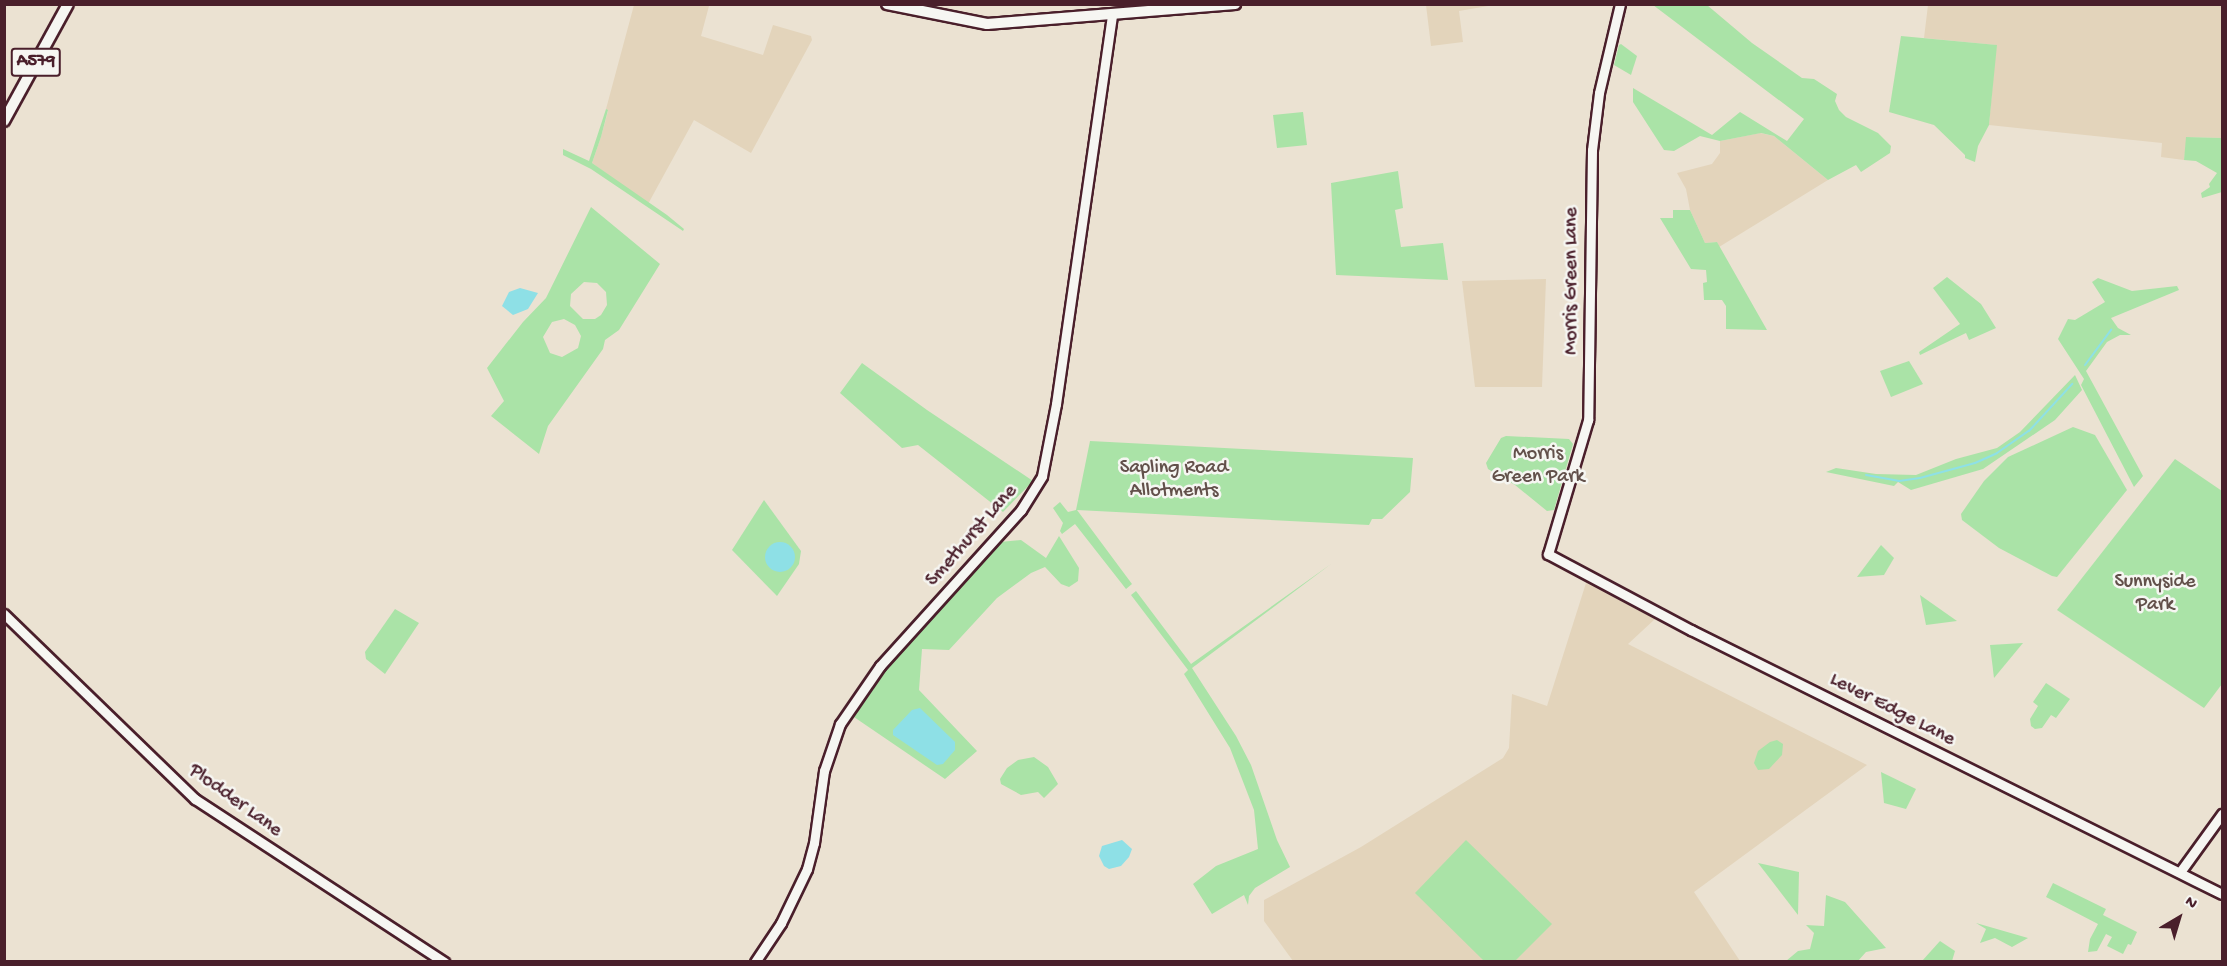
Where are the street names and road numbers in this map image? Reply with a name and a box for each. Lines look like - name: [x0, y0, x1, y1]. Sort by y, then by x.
- road number: A579: [10, 47, 62, 77]
- street label: Morris Green Lane: [1560, 207, 1584, 355]
- street label: Smethurst Lane: [921, 480, 1023, 592]
- street label: Lever Edge Lane: [1825, 668, 1959, 752]
- street label: Plodder Lane: [184, 759, 286, 843]

